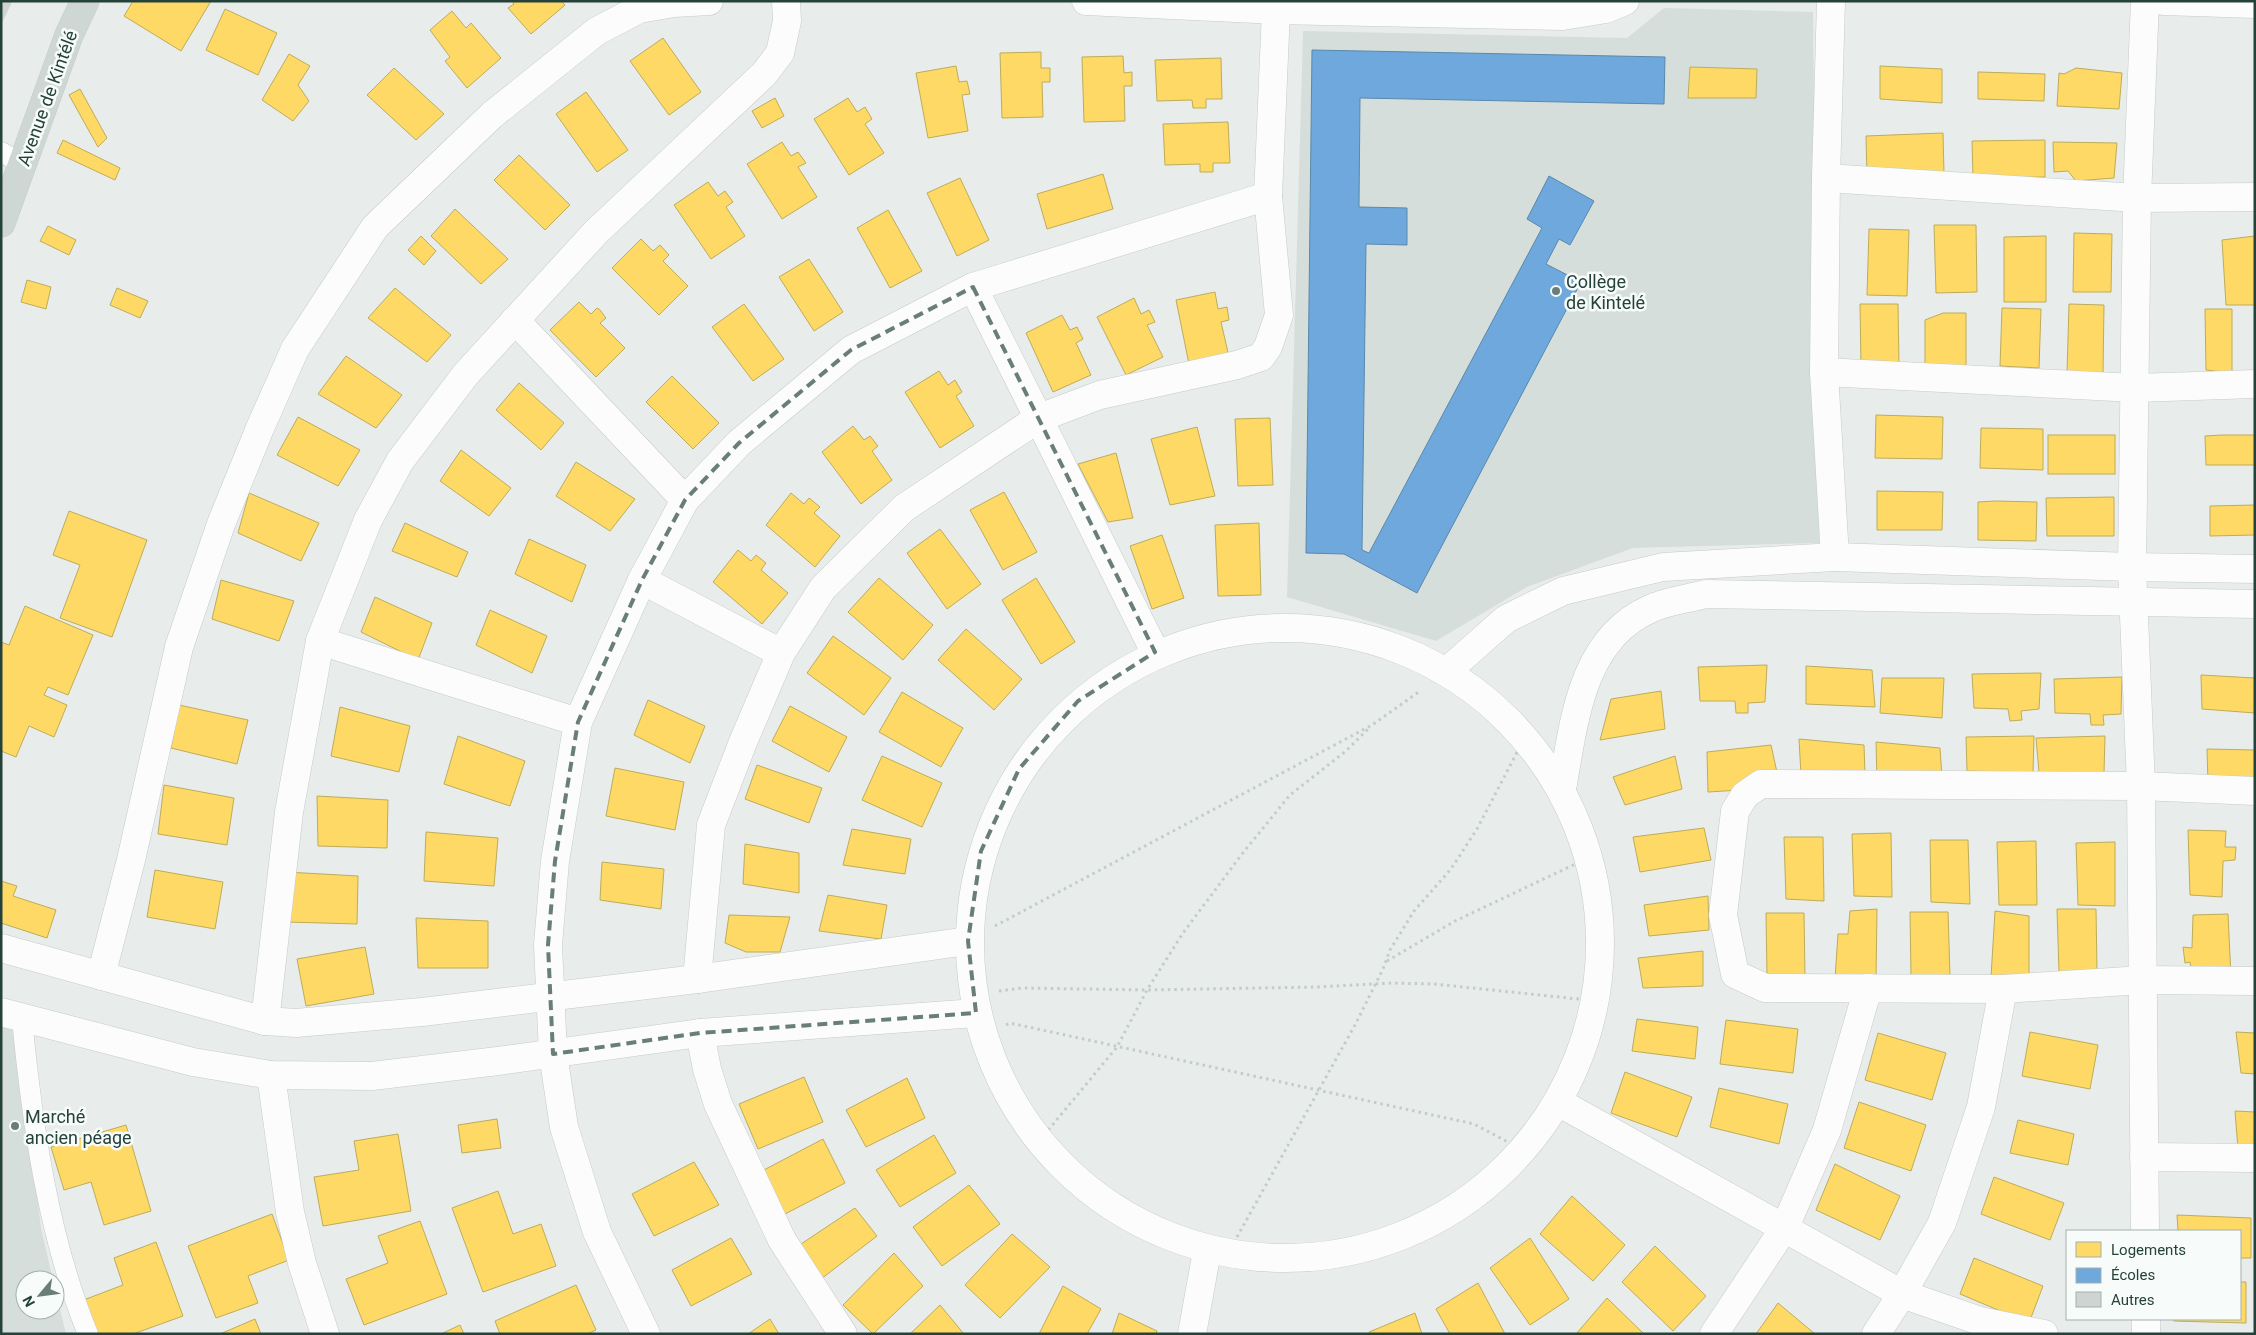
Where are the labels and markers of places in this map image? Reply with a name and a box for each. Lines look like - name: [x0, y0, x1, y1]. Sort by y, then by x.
- place label: Collège de Kintelé: [1566, 271, 1645, 313]
- marker: Collège de Kintelé: [1550, 285, 1562, 297]
- place label: Marché ancien péage: [25, 1106, 132, 1148]
- marker: Marché ancien péage: [9, 1120, 21, 1132]

